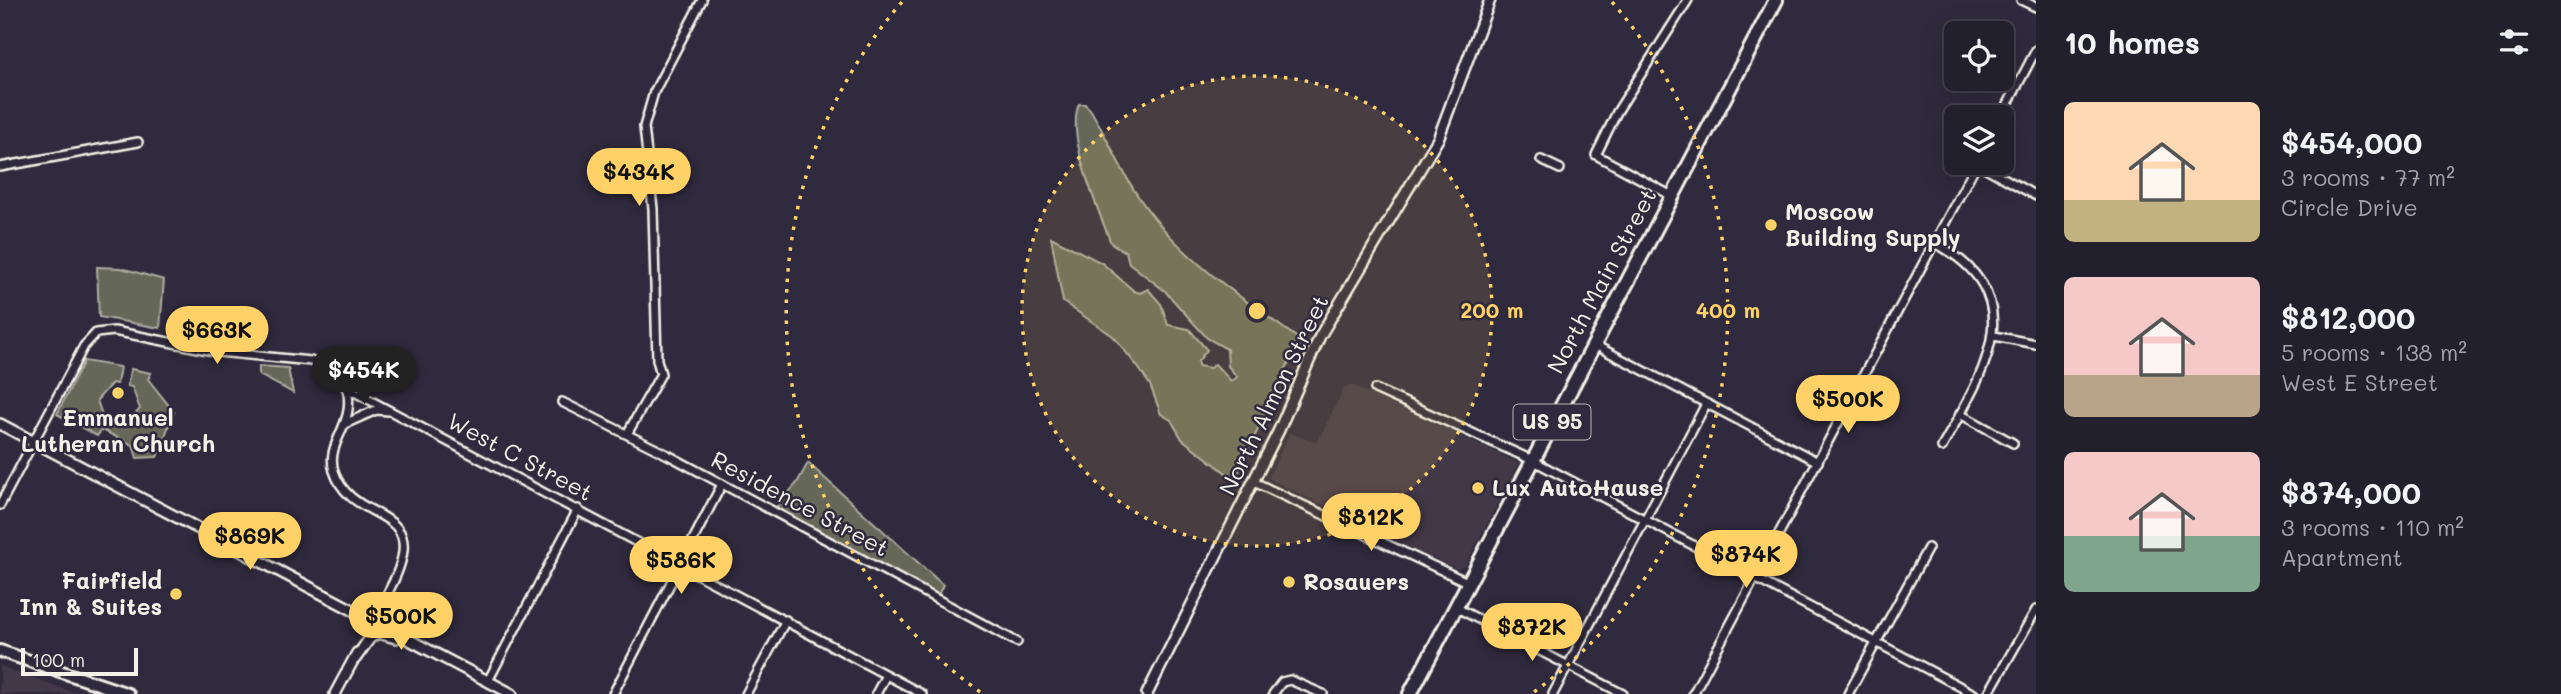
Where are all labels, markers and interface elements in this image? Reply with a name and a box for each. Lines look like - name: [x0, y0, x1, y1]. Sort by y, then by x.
- map controls: [1944, 21, 2014, 175]
- button: locate: [1944, 21, 2014, 91]
- text: 10 homes: [2064, 22, 2200, 62]
- icon: filters: [2495, 23, 2533, 61]
- button: layers: [1944, 105, 2014, 175]
- text: $454,000: [2281, 122, 2422, 162]
- icon: home: [2120, 130, 2204, 214]
- pin: $434K: [590, 148, 688, 208]
- text: $434K: [603, 156, 675, 186]
- text: 3 rooms · 77 m²: [2281, 162, 2455, 192]
- street label: North Main Street: [1540, 183, 1663, 378]
- text: Circle Drive: [2281, 192, 2418, 222]
- place label: Moscow Building Supply: [1785, 196, 1960, 252]
- marker: Moscow Building Supply: [1763, 217, 1779, 233]
- street label: North Almon Street: [1211, 289, 1335, 500]
- text: 200 m: [1461, 296, 1523, 323]
- text: 400 m: [1696, 296, 1760, 323]
- text: $812,000: [2281, 297, 2415, 337]
- centre of rings: [1245, 299, 1269, 323]
- icon: home: [2120, 305, 2204, 389]
- pin: $663K: [168, 306, 266, 366]
- text: $663K: [182, 314, 252, 344]
- text: 5 rooms · 138 m²: [2281, 337, 2467, 367]
- pin: $454K: [315, 346, 413, 406]
- text: $454K: [328, 354, 400, 384]
- text: West E Street: [2281, 367, 2438, 397]
- pin: $500K: [1799, 376, 1897, 435]
- text: $500K: [1812, 383, 1884, 413]
- marker: Emmanuel Lutheran Church: [110, 385, 126, 401]
- place label: Emmanuel Lutheran Church: [21, 402, 215, 458]
- road number: US 95: [1514, 404, 1590, 440]
- street label: West C Street: [443, 405, 598, 507]
- street label: Residence Street: [706, 444, 895, 563]
- place label: Lux AutoHause: [1492, 472, 1663, 502]
- text: $874,000: [2281, 472, 2421, 512]
- marker: Lux AutoHause: [1470, 480, 1486, 496]
- icon: home: [2120, 480, 2204, 564]
- pin: $812K: [1322, 494, 1420, 553]
- text: $812K: [1338, 501, 1404, 531]
- pin: $869K: [201, 512, 299, 572]
- text: 3 rooms · 110 m²: [2281, 512, 2464, 542]
- text: $869K: [214, 520, 286, 550]
- pin: $874K: [1697, 530, 1795, 590]
- pin: $586K: [632, 536, 730, 596]
- text: $874K: [1710, 538, 1782, 568]
- text: Apartment: [2281, 542, 2403, 572]
- text: $586K: [646, 544, 716, 574]
- place label: Fairfield Inn & Suites: [19, 565, 162, 621]
- place label: Rosauers: [1303, 566, 1409, 596]
- marker: Rosauers: [1281, 574, 1297, 590]
- marker: Fairfield Inn & Suites: [168, 586, 184, 602]
- pin: $500K: [352, 592, 450, 652]
- text: $500K: [365, 600, 437, 630]
- pin: $872K: [1483, 604, 1581, 663]
- text: $872K: [1497, 611, 1567, 641]
- scale bar: [21, 645, 138, 677]
- text: 100 m: [32, 647, 85, 672]

